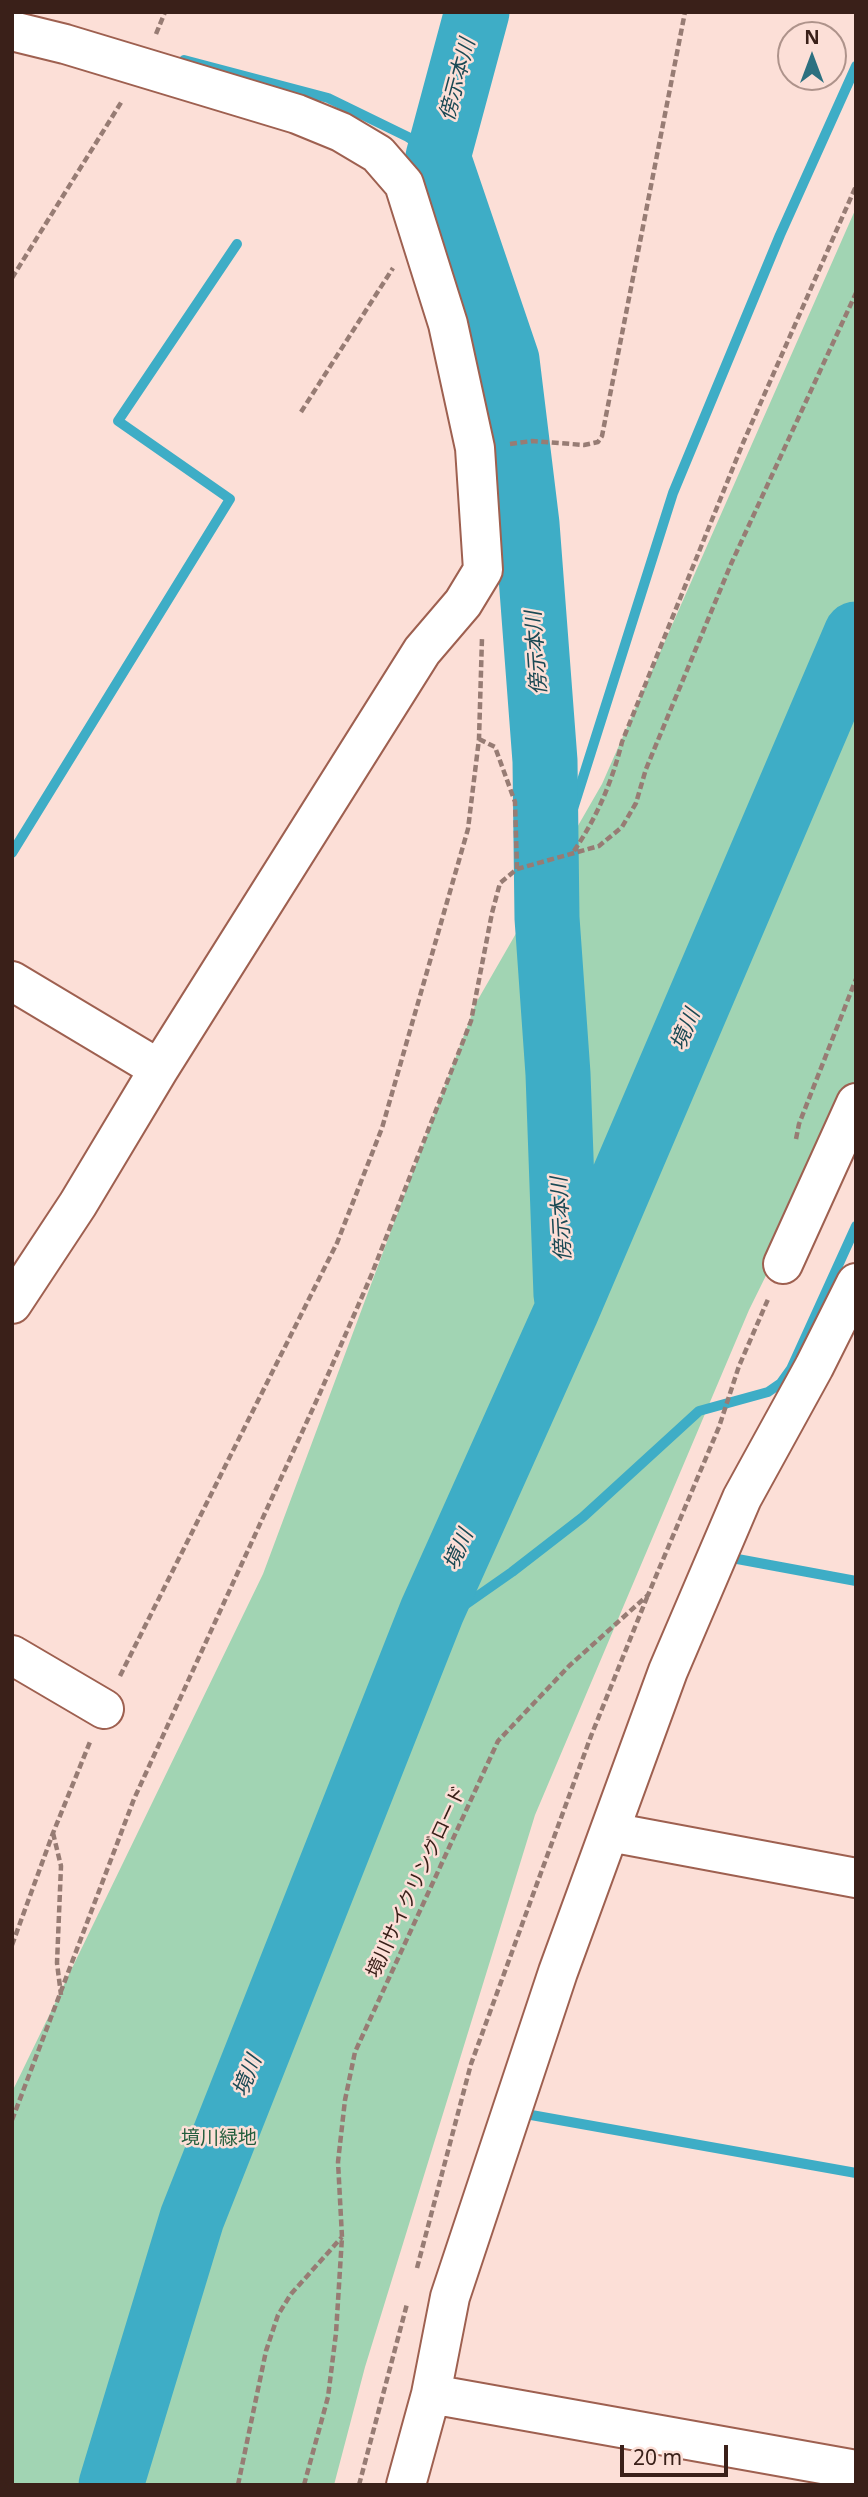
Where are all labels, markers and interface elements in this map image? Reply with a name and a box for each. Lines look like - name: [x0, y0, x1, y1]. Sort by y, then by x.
- north arrow: [777, 21, 847, 91]
- text: N: [804, 24, 820, 50]
- water label: 傍示本川: [435, 36, 481, 124]
- water label: 傍示本川: [522, 610, 552, 696]
- water label: 境川: [666, 1006, 706, 1054]
- water label: 傍示本川: [547, 1176, 577, 1262]
- water label: 境川: [439, 1526, 479, 1574]
- street label: 境川サイクリングロード: [363, 1782, 471, 1982]
- water label: 境川: [228, 2052, 268, 2100]
- park label: 境川緑地: [181, 2128, 257, 2150]
- scale bar: [623, 2430, 732, 2474]
- text: 20 m: [633, 2443, 682, 2471]

